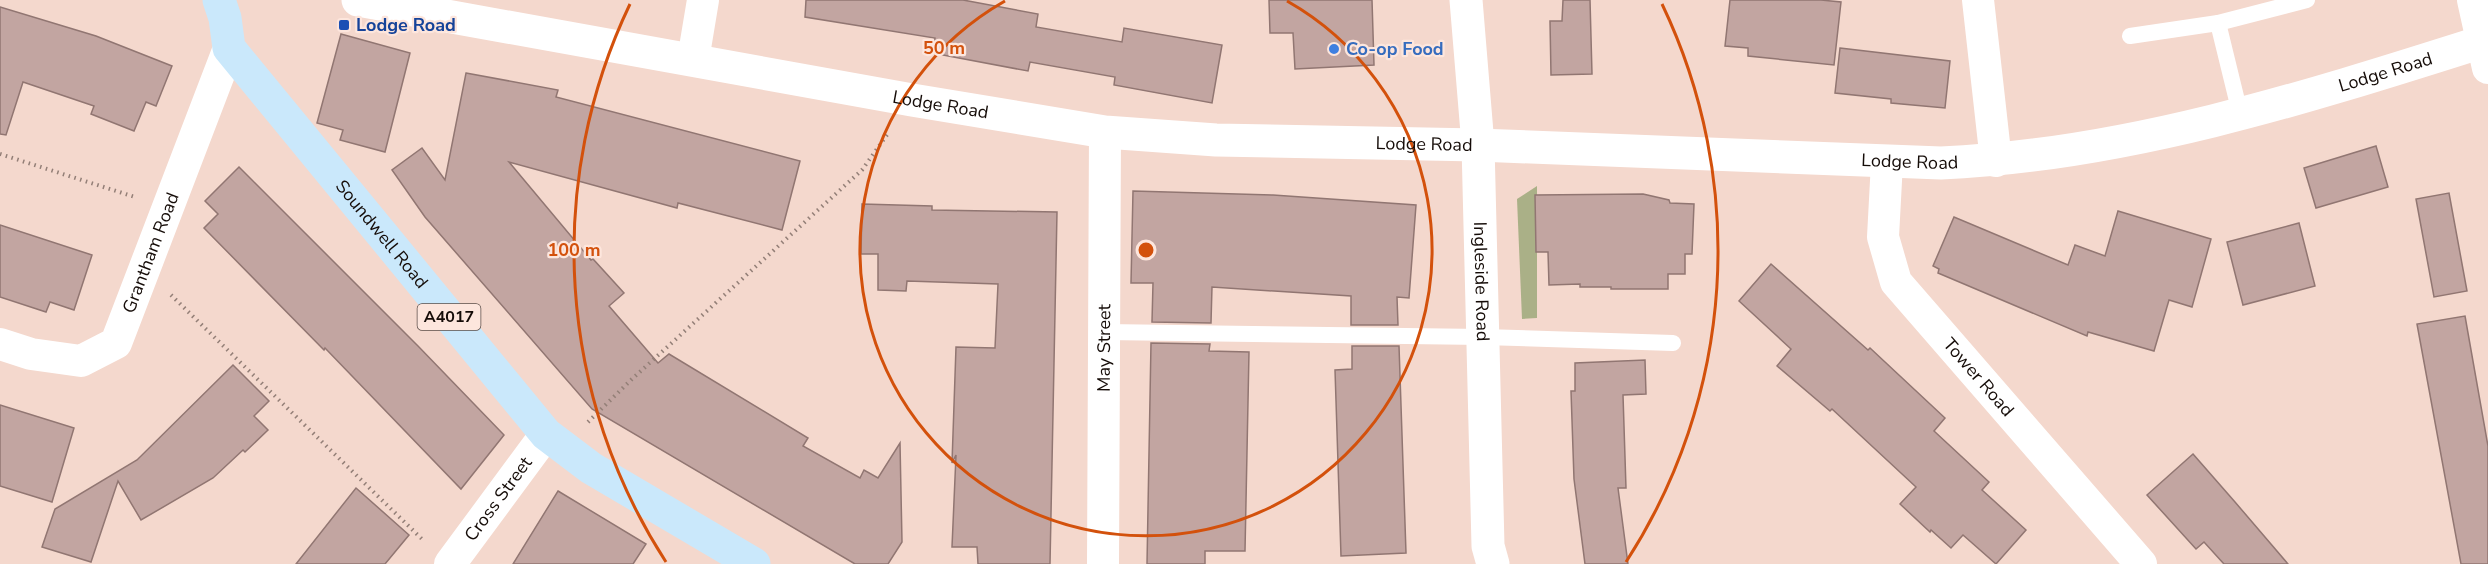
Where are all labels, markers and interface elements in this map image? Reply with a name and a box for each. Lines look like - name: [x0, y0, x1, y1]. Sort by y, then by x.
- place label: Lodge Road: [356, 13, 456, 37]
- marker: Lodge Road: [337, 18, 351, 32]
- text: 50 m: [923, 36, 965, 60]
- place label: Co-op Food: [1346, 37, 1444, 61]
- marker: Co-op Food: [1327, 42, 1341, 56]
- street label: Lodge Road: [2336, 46, 2435, 98]
- street label: Lodge Road: [891, 85, 990, 125]
- street label: Lodge Road: [1375, 131, 1473, 157]
- street label: Lodge Road: [1861, 148, 1959, 175]
- street label: Soundwell Road: [330, 175, 434, 293]
- street label: Grantham Road: [117, 189, 185, 317]
- street label: Ingleside Road: [1468, 221, 1495, 342]
- text: 100 m: [547, 238, 601, 262]
- centre of rings: [1136, 240, 1156, 260]
- street label: May Street: [1092, 303, 1116, 392]
- road number: A4017: [418, 304, 480, 330]
- street label: Tower Road: [1938, 333, 2020, 422]
- street label: Cross Street: [459, 451, 538, 546]

